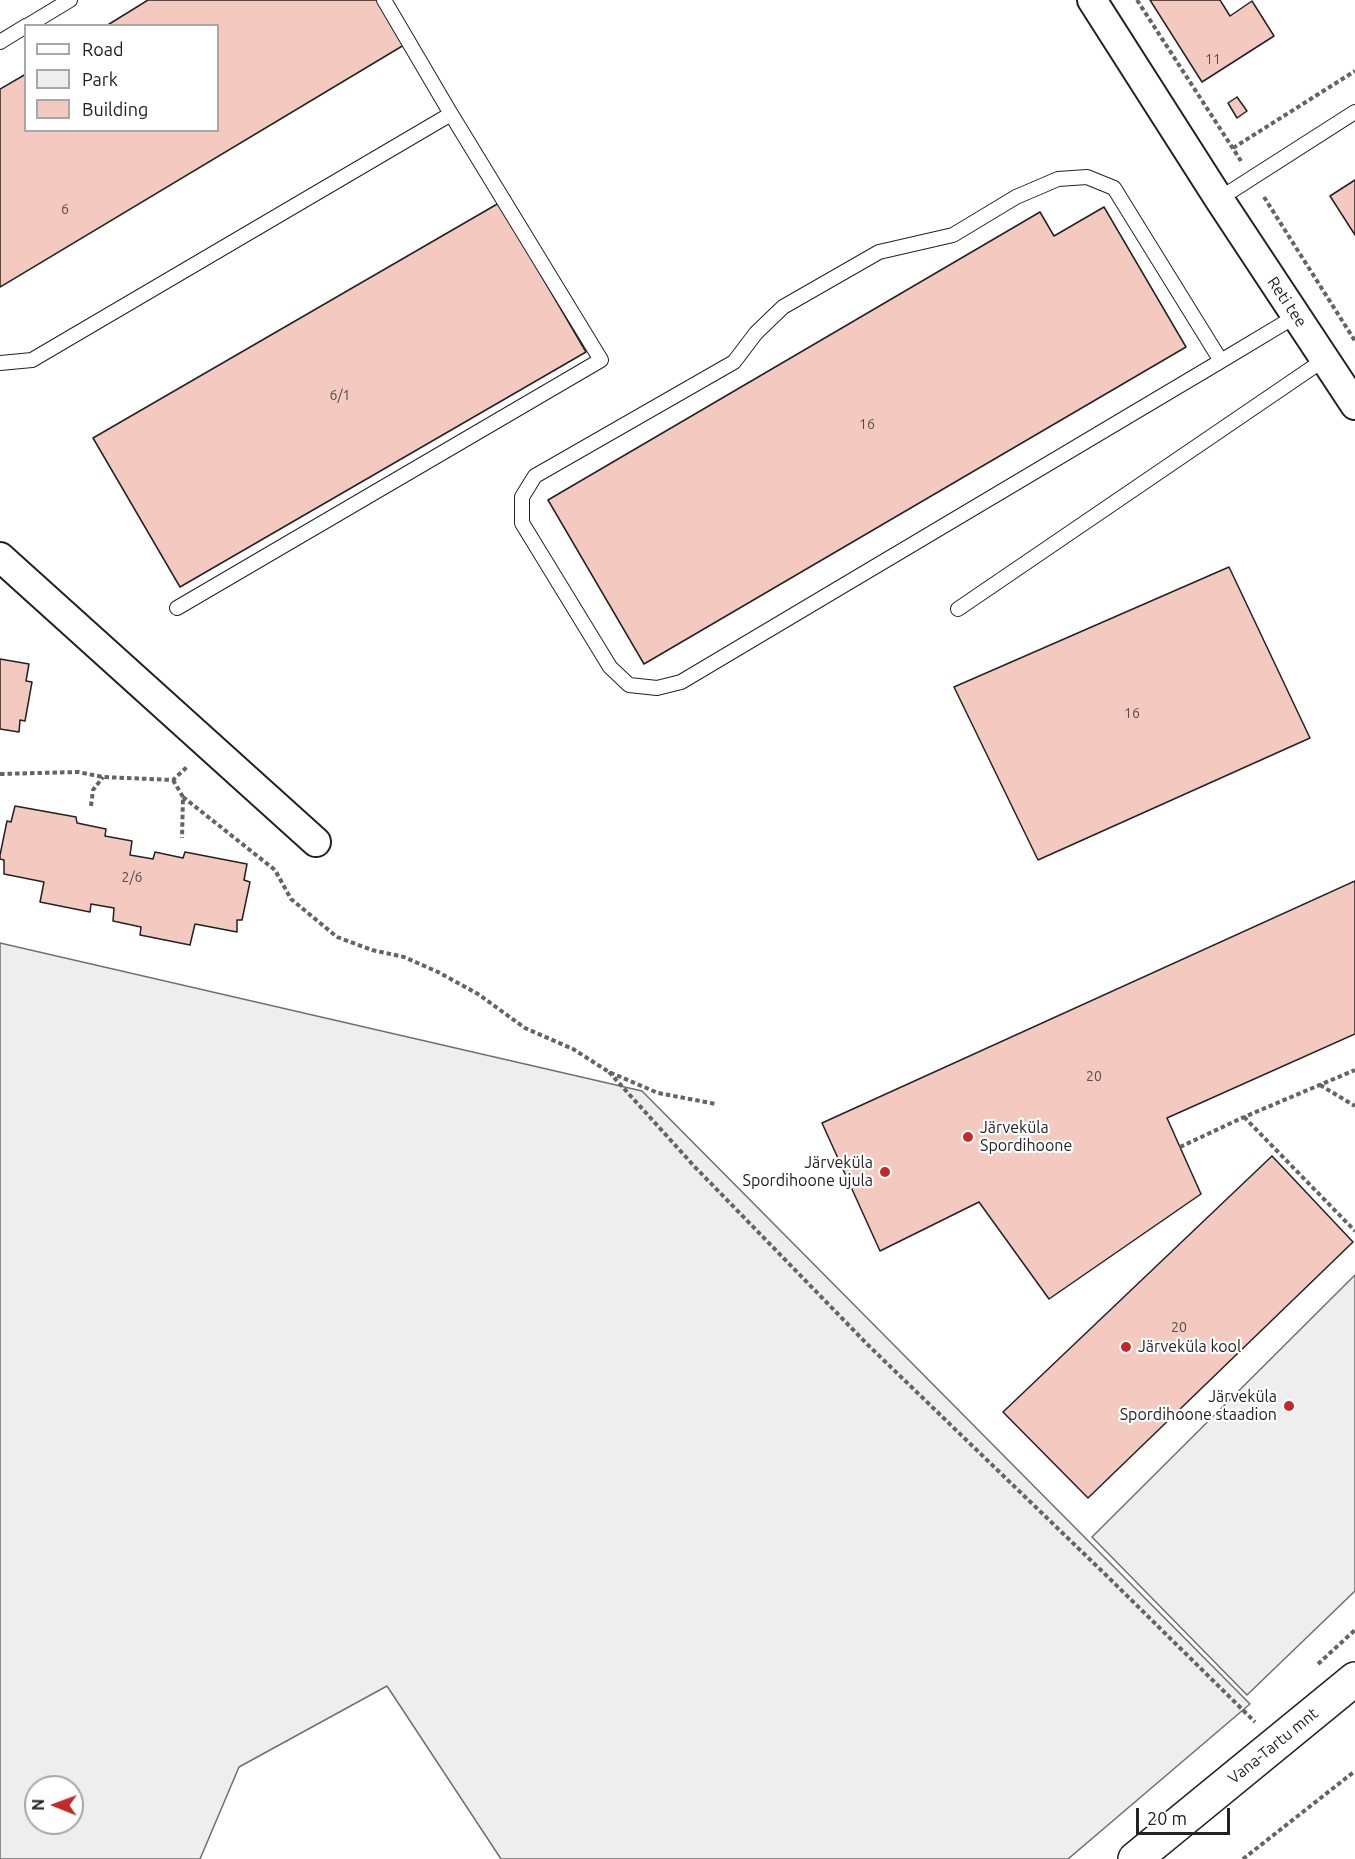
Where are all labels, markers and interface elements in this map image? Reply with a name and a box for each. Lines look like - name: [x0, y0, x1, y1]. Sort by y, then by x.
- legend: [24, 24, 219, 132]
- text: Road: [82, 39, 124, 59]
- house number: 11: [1205, 51, 1221, 67]
- text: Park: [82, 69, 118, 89]
- text: Building: [82, 99, 148, 119]
- house number: 6: [61, 201, 69, 217]
- street label: Reti tee: [1263, 273, 1311, 331]
- house number: 6/1: [330, 387, 350, 403]
- house number: 16: [859, 416, 875, 432]
- house number: 16: [1124, 705, 1140, 721]
- house number: 2/6: [122, 869, 142, 885]
- house number: 20: [1086, 1068, 1102, 1084]
- place label: Järveküla Spordihoone: [980, 1118, 1072, 1156]
- marker: Järveküla Spordihoone: [961, 1130, 975, 1144]
- place label: Järveküla Spordihoone ujula: [743, 1153, 873, 1191]
- marker: Järveküla Spordihoone ujula: [878, 1165, 892, 1179]
- house number: 20: [1171, 1319, 1187, 1335]
- place label: Järveküla kool: [1138, 1337, 1241, 1357]
- marker: Järveküla kool: [1119, 1340, 1133, 1354]
- place label: Järveküla Spordihoone staadion: [1120, 1387, 1277, 1425]
- marker: Järveküla Spordihoone staadion: [1282, 1399, 1296, 1413]
- street label: Vana-Tartu mnt: [1224, 1704, 1322, 1788]
- north arrow: [24, 1775, 84, 1835]
- scale bar: [1139, 1796, 1234, 1834]
- text: N: [29, 1799, 47, 1811]
- text: 20 m: [1147, 1808, 1187, 1828]

